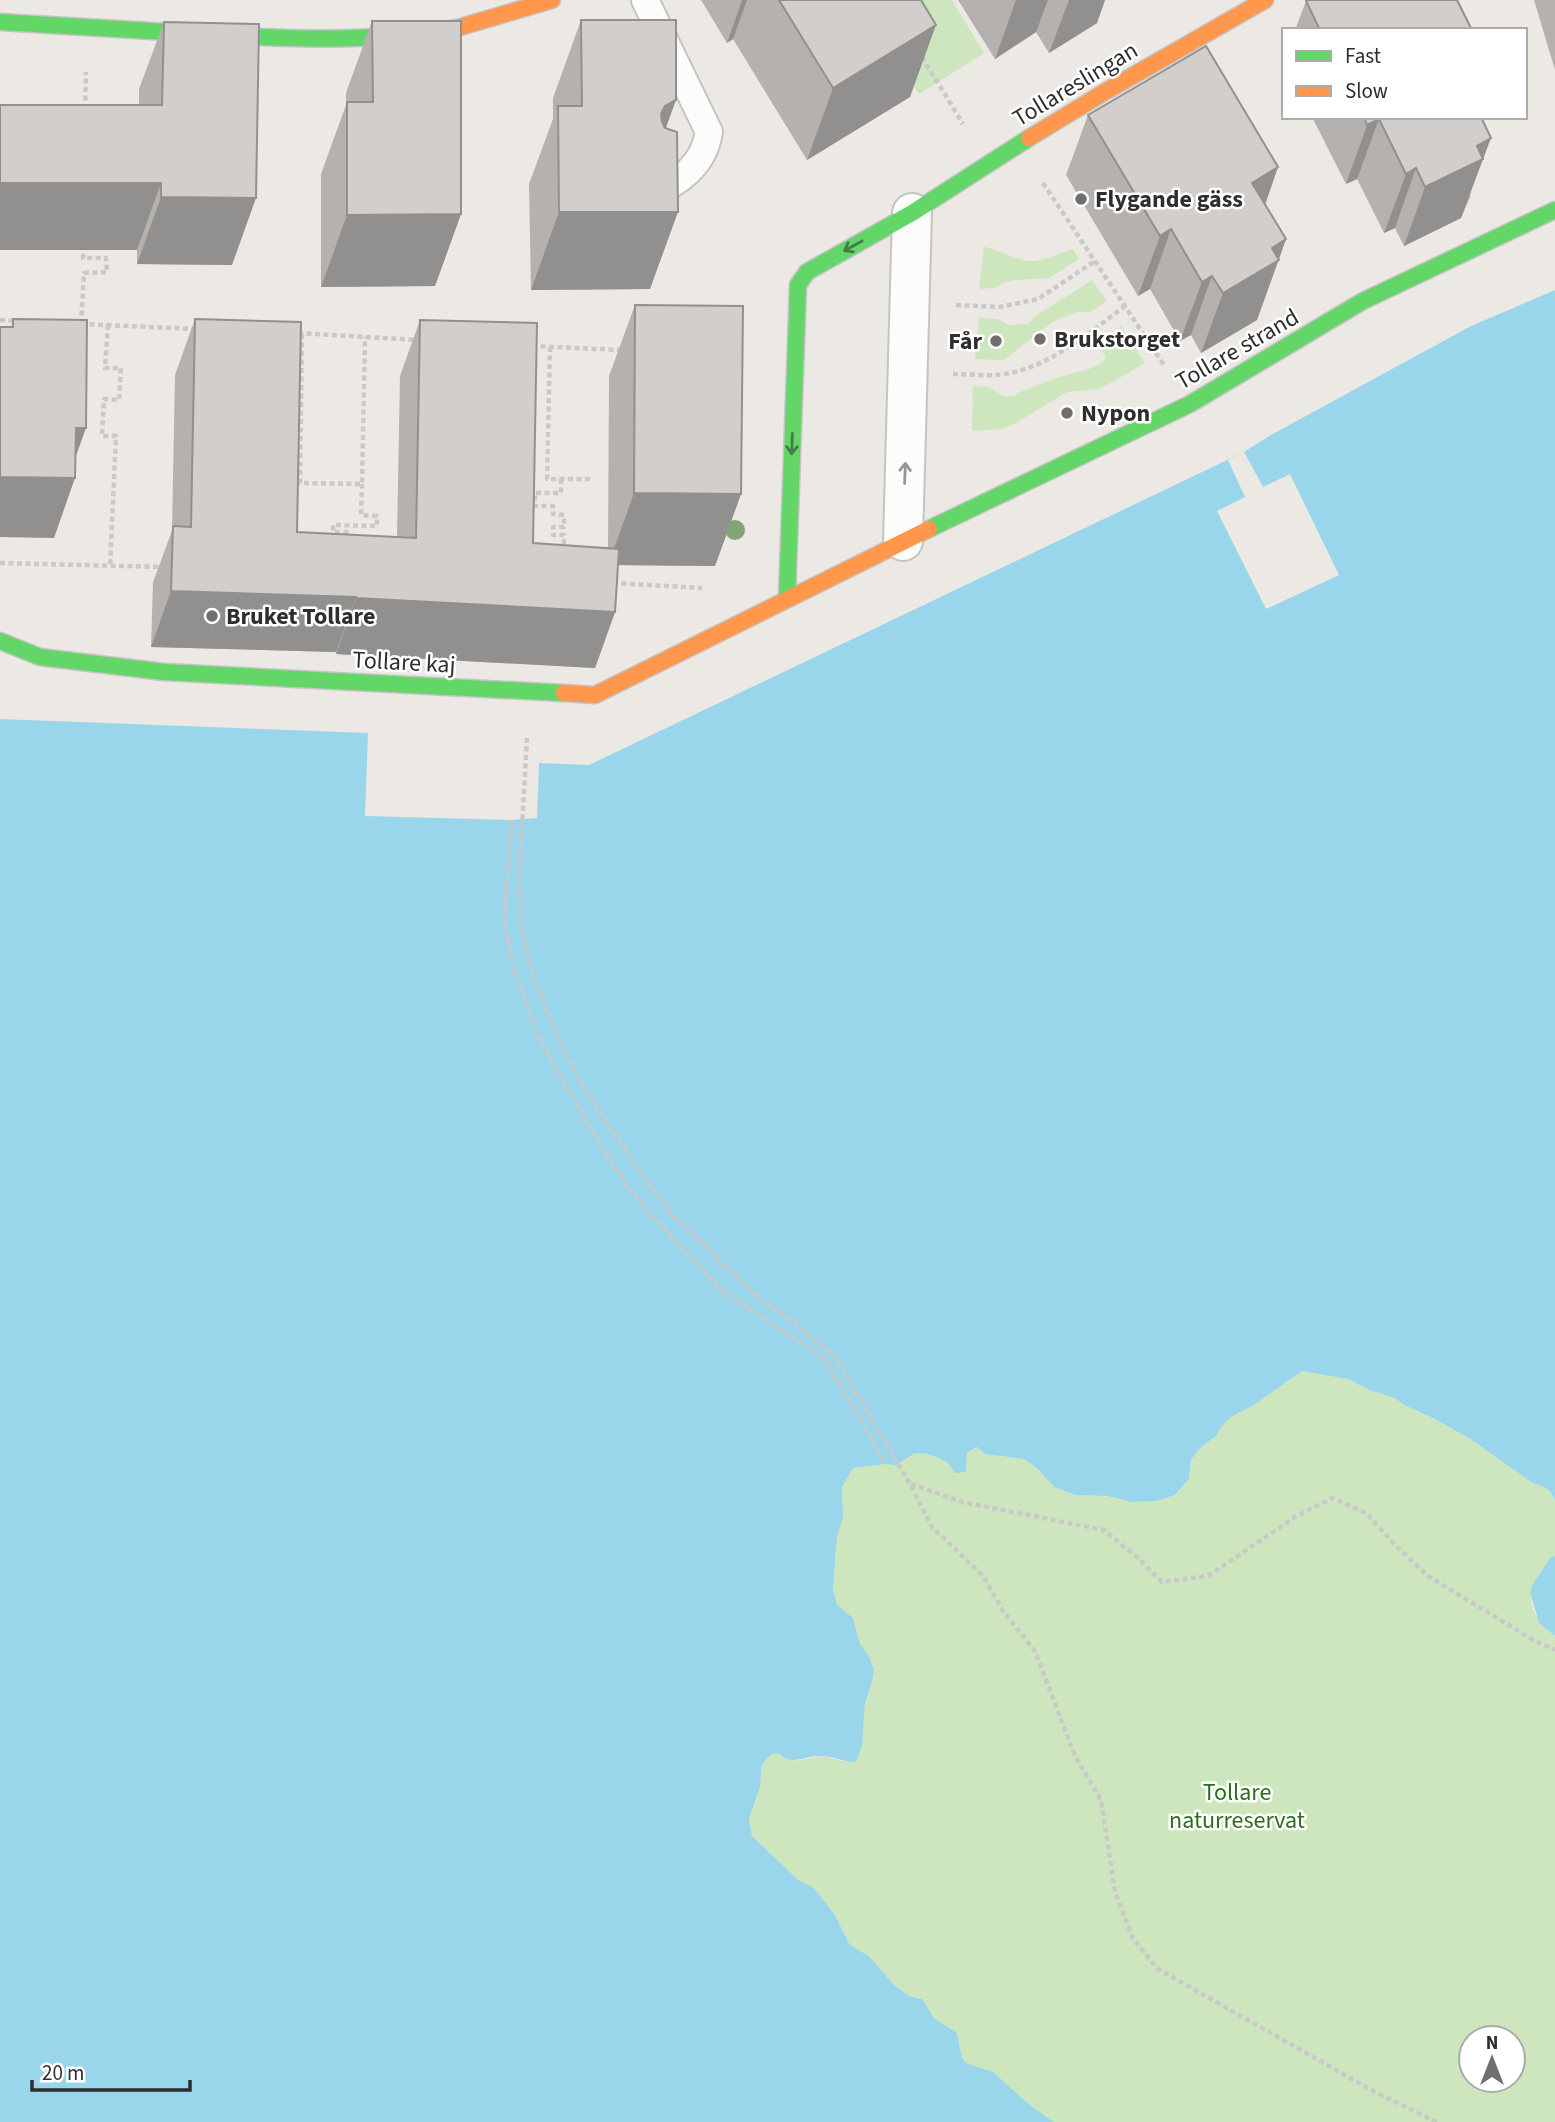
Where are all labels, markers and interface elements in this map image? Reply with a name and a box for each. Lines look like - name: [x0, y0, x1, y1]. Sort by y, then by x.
- legend: [1282, 28, 1527, 119]
- street label: Tollareslingan: [1006, 33, 1145, 136]
- text: Fast: [1345, 41, 1381, 71]
- text: Slow: [1345, 76, 1388, 106]
- place label: Flygande gäss: [1095, 182, 1243, 217]
- marker: Flygande gäss: [1073, 191, 1089, 207]
- one-way arrow: [843, 239, 863, 253]
- street label: Tollare strand: [1169, 300, 1305, 399]
- place label: Brukstorget: [1054, 322, 1180, 357]
- place label: Får: [948, 324, 982, 359]
- marker: Brukstorget: [1032, 331, 1048, 347]
- marker: Får: [988, 333, 1004, 349]
- place label: Nypon: [1081, 396, 1150, 431]
- marker: Nypon: [1059, 405, 1075, 421]
- one-way arrow: [786, 432, 799, 455]
- one-way arrow: [898, 462, 912, 485]
- place label: Bruket Tollare: [226, 599, 375, 634]
- marker: Bruket Tollare: [204, 608, 220, 624]
- street label: Tollare kaj: [352, 642, 456, 683]
- park label: Tollare naturreservat: [1169, 1775, 1305, 1838]
- north arrow: [1457, 2024, 1527, 2094]
- text: N: [1486, 2030, 1498, 2057]
- scale bar: [32, 2048, 189, 2092]
- text: 20 m: [42, 2058, 84, 2088]

